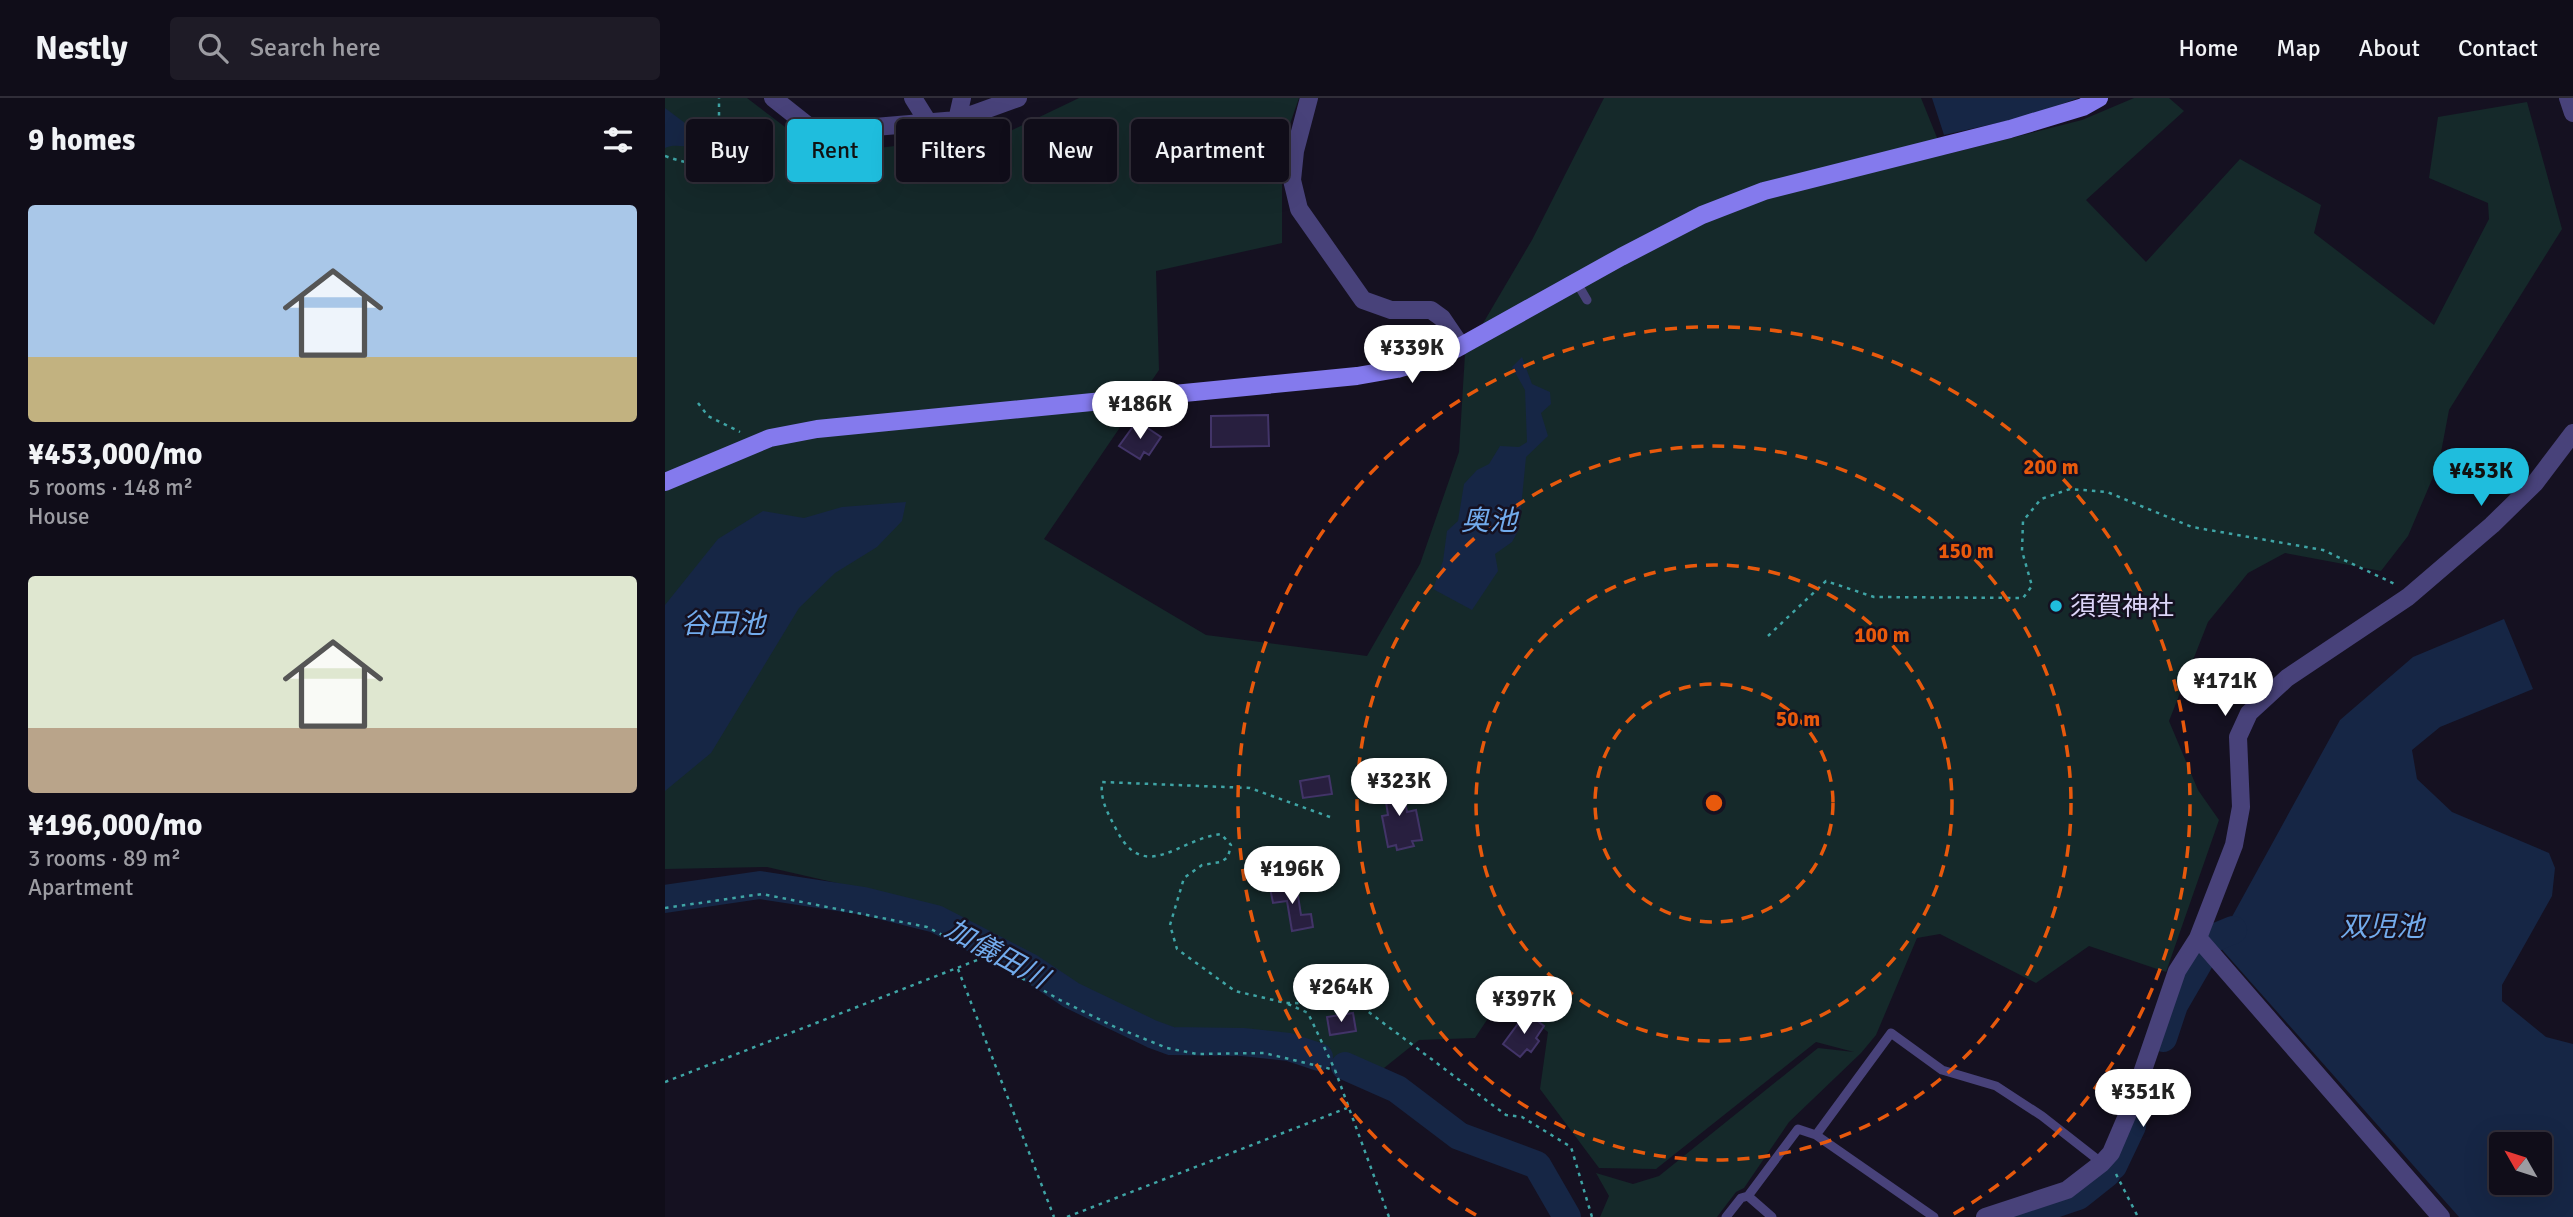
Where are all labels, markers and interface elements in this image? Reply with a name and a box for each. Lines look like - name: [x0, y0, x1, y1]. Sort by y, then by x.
- search box: [170, 17, 660, 80]
- text: Nestly: [35, 28, 128, 69]
- icon: search: [194, 29, 232, 67]
- text: Search here: [250, 32, 381, 64]
- text: Home: [2178, 33, 2238, 63]
- text: Map: [2276, 33, 2321, 63]
- text: About: [2359, 33, 2420, 63]
- text: Contact: [2458, 33, 2538, 63]
- chip: Buy: [686, 119, 773, 182]
- chip: Rent: [787, 119, 882, 182]
- chip: Filters: [896, 119, 1010, 182]
- chip: New: [1024, 119, 1117, 182]
- chip: Apartment: [1131, 119, 1289, 182]
- icon: filters: [599, 121, 637, 159]
- text: 9 homes: [28, 122, 135, 159]
- icon: home: [270, 250, 396, 376]
- pin: ¥339K: [1363, 326, 1461, 385]
- text: ¥339K: [1380, 333, 1444, 362]
- pin: ¥186K: [1091, 382, 1189, 441]
- text: ¥186K: [1108, 389, 1172, 418]
- text: ¥453,000/mo: [28, 436, 202, 473]
- pin: ¥453K: [2432, 448, 2530, 508]
- text: 200 m: [2023, 454, 2079, 480]
- text: ¥453K: [2449, 456, 2513, 485]
- text: 5 rooms · 148 m²: [28, 473, 193, 502]
- text: House: [28, 502, 90, 531]
- water label: 奥池: [1461, 504, 1520, 538]
- text: 150 m: [1938, 538, 1994, 564]
- place label: 須賀神社: [2070, 591, 2174, 623]
- marker: 須賀神社: [2048, 598, 2064, 614]
- water label: 谷田池: [681, 607, 768, 641]
- icon: home: [270, 621, 396, 747]
- text: 100 m: [1854, 622, 1910, 648]
- pin: ¥171K: [2176, 658, 2274, 718]
- text: ¥171K: [2193, 666, 2257, 695]
- text: 50 m: [1776, 706, 1820, 732]
- pin: ¥323K: [1350, 758, 1448, 818]
- text: ¥323K: [1367, 766, 1431, 795]
- centre of rings: [1702, 791, 1726, 815]
- text: ¥196,000/mo: [28, 807, 202, 844]
- text: 3 rooms · 89 m²: [28, 844, 181, 873]
- pin: ¥196K: [1243, 846, 1341, 906]
- text: ¥196K: [1260, 854, 1324, 883]
- text: Apartment: [28, 873, 133, 902]
- water label: 双児池: [2340, 910, 2427, 944]
- water label: 加儀田川: [939, 912, 1056, 997]
- pin: ¥264K: [1292, 964, 1390, 1024]
- text: ¥264K: [1309, 972, 1373, 1001]
- pin: ¥397K: [1475, 976, 1573, 1036]
- text: ¥397K: [1492, 984, 1556, 1013]
- pin: ¥351K: [2094, 1070, 2192, 1129]
- text: ¥351K: [2111, 1077, 2175, 1106]
- north arrow: [2489, 1132, 2551, 1195]
- map controls: [2489, 1132, 2552, 1195]

